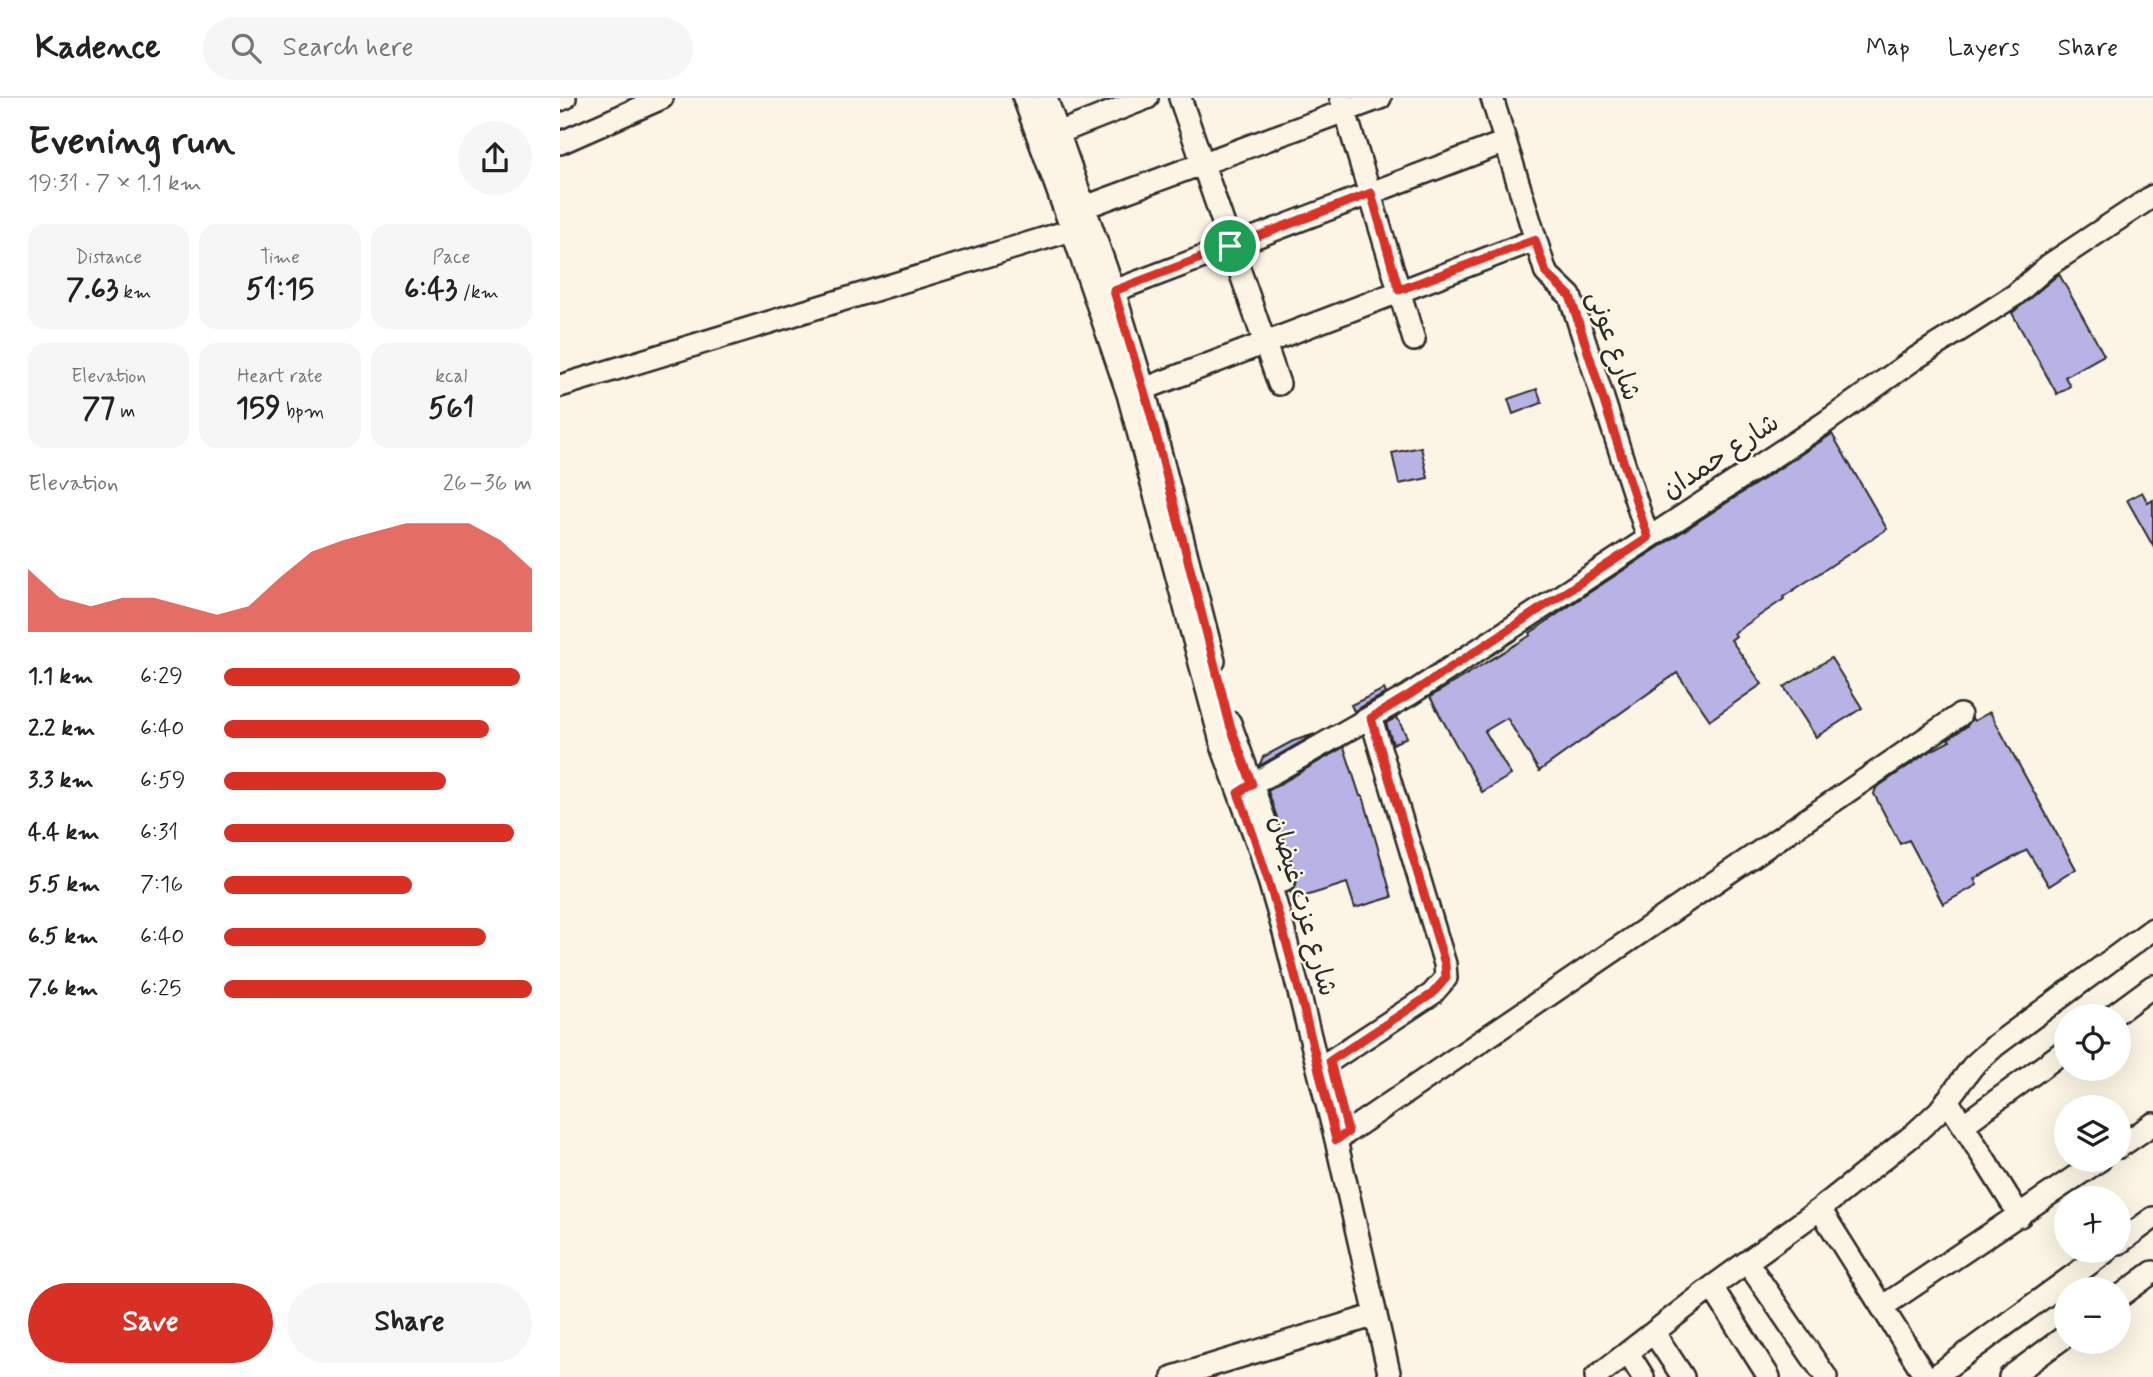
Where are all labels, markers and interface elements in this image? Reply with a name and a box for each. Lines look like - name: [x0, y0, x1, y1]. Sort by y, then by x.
- search box: [203, 17, 693, 80]
- text: Kadence: [35, 26, 161, 70]
- icon: search: [227, 29, 265, 67]
- text: Search here: [283, 31, 413, 65]
- text: Map: [1866, 33, 1910, 64]
- text: Layers: [1948, 33, 2020, 64]
- text: Share: [2058, 33, 2118, 64]
- text: Evening run: [28, 118, 235, 167]
- button: share: [458, 121, 532, 195]
- text: 19:31 · 7 × 1.1 km: [28, 169, 202, 199]
- pin: [1200, 216, 1260, 276]
- icon: arrive: [1211, 227, 1249, 265]
- text: Distance: [75, 245, 142, 270]
- text: Time: [260, 245, 300, 270]
- text: Pace: [432, 245, 470, 270]
- text: 7.63: [66, 270, 118, 309]
- text: 51:15: [246, 270, 314, 309]
- text: 6:43: [404, 270, 458, 309]
- text: km: [118, 280, 151, 305]
- text: /km: [458, 280, 499, 305]
- street label: شارع عونى: [1578, 287, 1648, 405]
- text: Elevation: [71, 364, 146, 389]
- text: Heart rate: [237, 364, 323, 389]
- text: kcal: [435, 364, 467, 389]
- text: 77: [82, 389, 115, 428]
- text: 159: [236, 389, 281, 428]
- text: 561: [428, 389, 474, 428]
- text: m: [115, 399, 135, 424]
- text: bpm: [281, 399, 324, 424]
- street label: شارع حمدان: [1656, 406, 1786, 508]
- text: Elevation: [28, 469, 119, 499]
- text: 26–36 m: [443, 469, 532, 499]
- text: 1.1 km: [28, 662, 93, 692]
- text: 6:29: [140, 662, 183, 692]
- text: 2.2 km: [28, 714, 95, 744]
- text: 6:40: [140, 714, 184, 744]
- text: 3.3 km: [28, 766, 93, 796]
- text: 6:59: [140, 766, 185, 796]
- street label: شارع عزت غيضان: [1260, 812, 1344, 1000]
- text: 4.4 km: [28, 818, 99, 848]
- text: 6:31: [140, 818, 178, 848]
- text: 5.5 km: [28, 870, 100, 900]
- text: 7:16: [140, 870, 183, 900]
- text: 6.5 km: [28, 922, 98, 952]
- text: 6:40: [140, 922, 184, 952]
- text: 7.6 km: [28, 974, 98, 1004]
- text: 6:25: [140, 974, 181, 1004]
- map controls: [2054, 1004, 2131, 1354]
- button: locate: [2054, 1004, 2131, 1081]
- button: layers: [2054, 1095, 2131, 1172]
- button: +: [2054, 1186, 2131, 1263]
- button: −: [2054, 1277, 2131, 1354]
- button: Save: [28, 1283, 273, 1363]
- button: Share: [287, 1283, 532, 1363]

